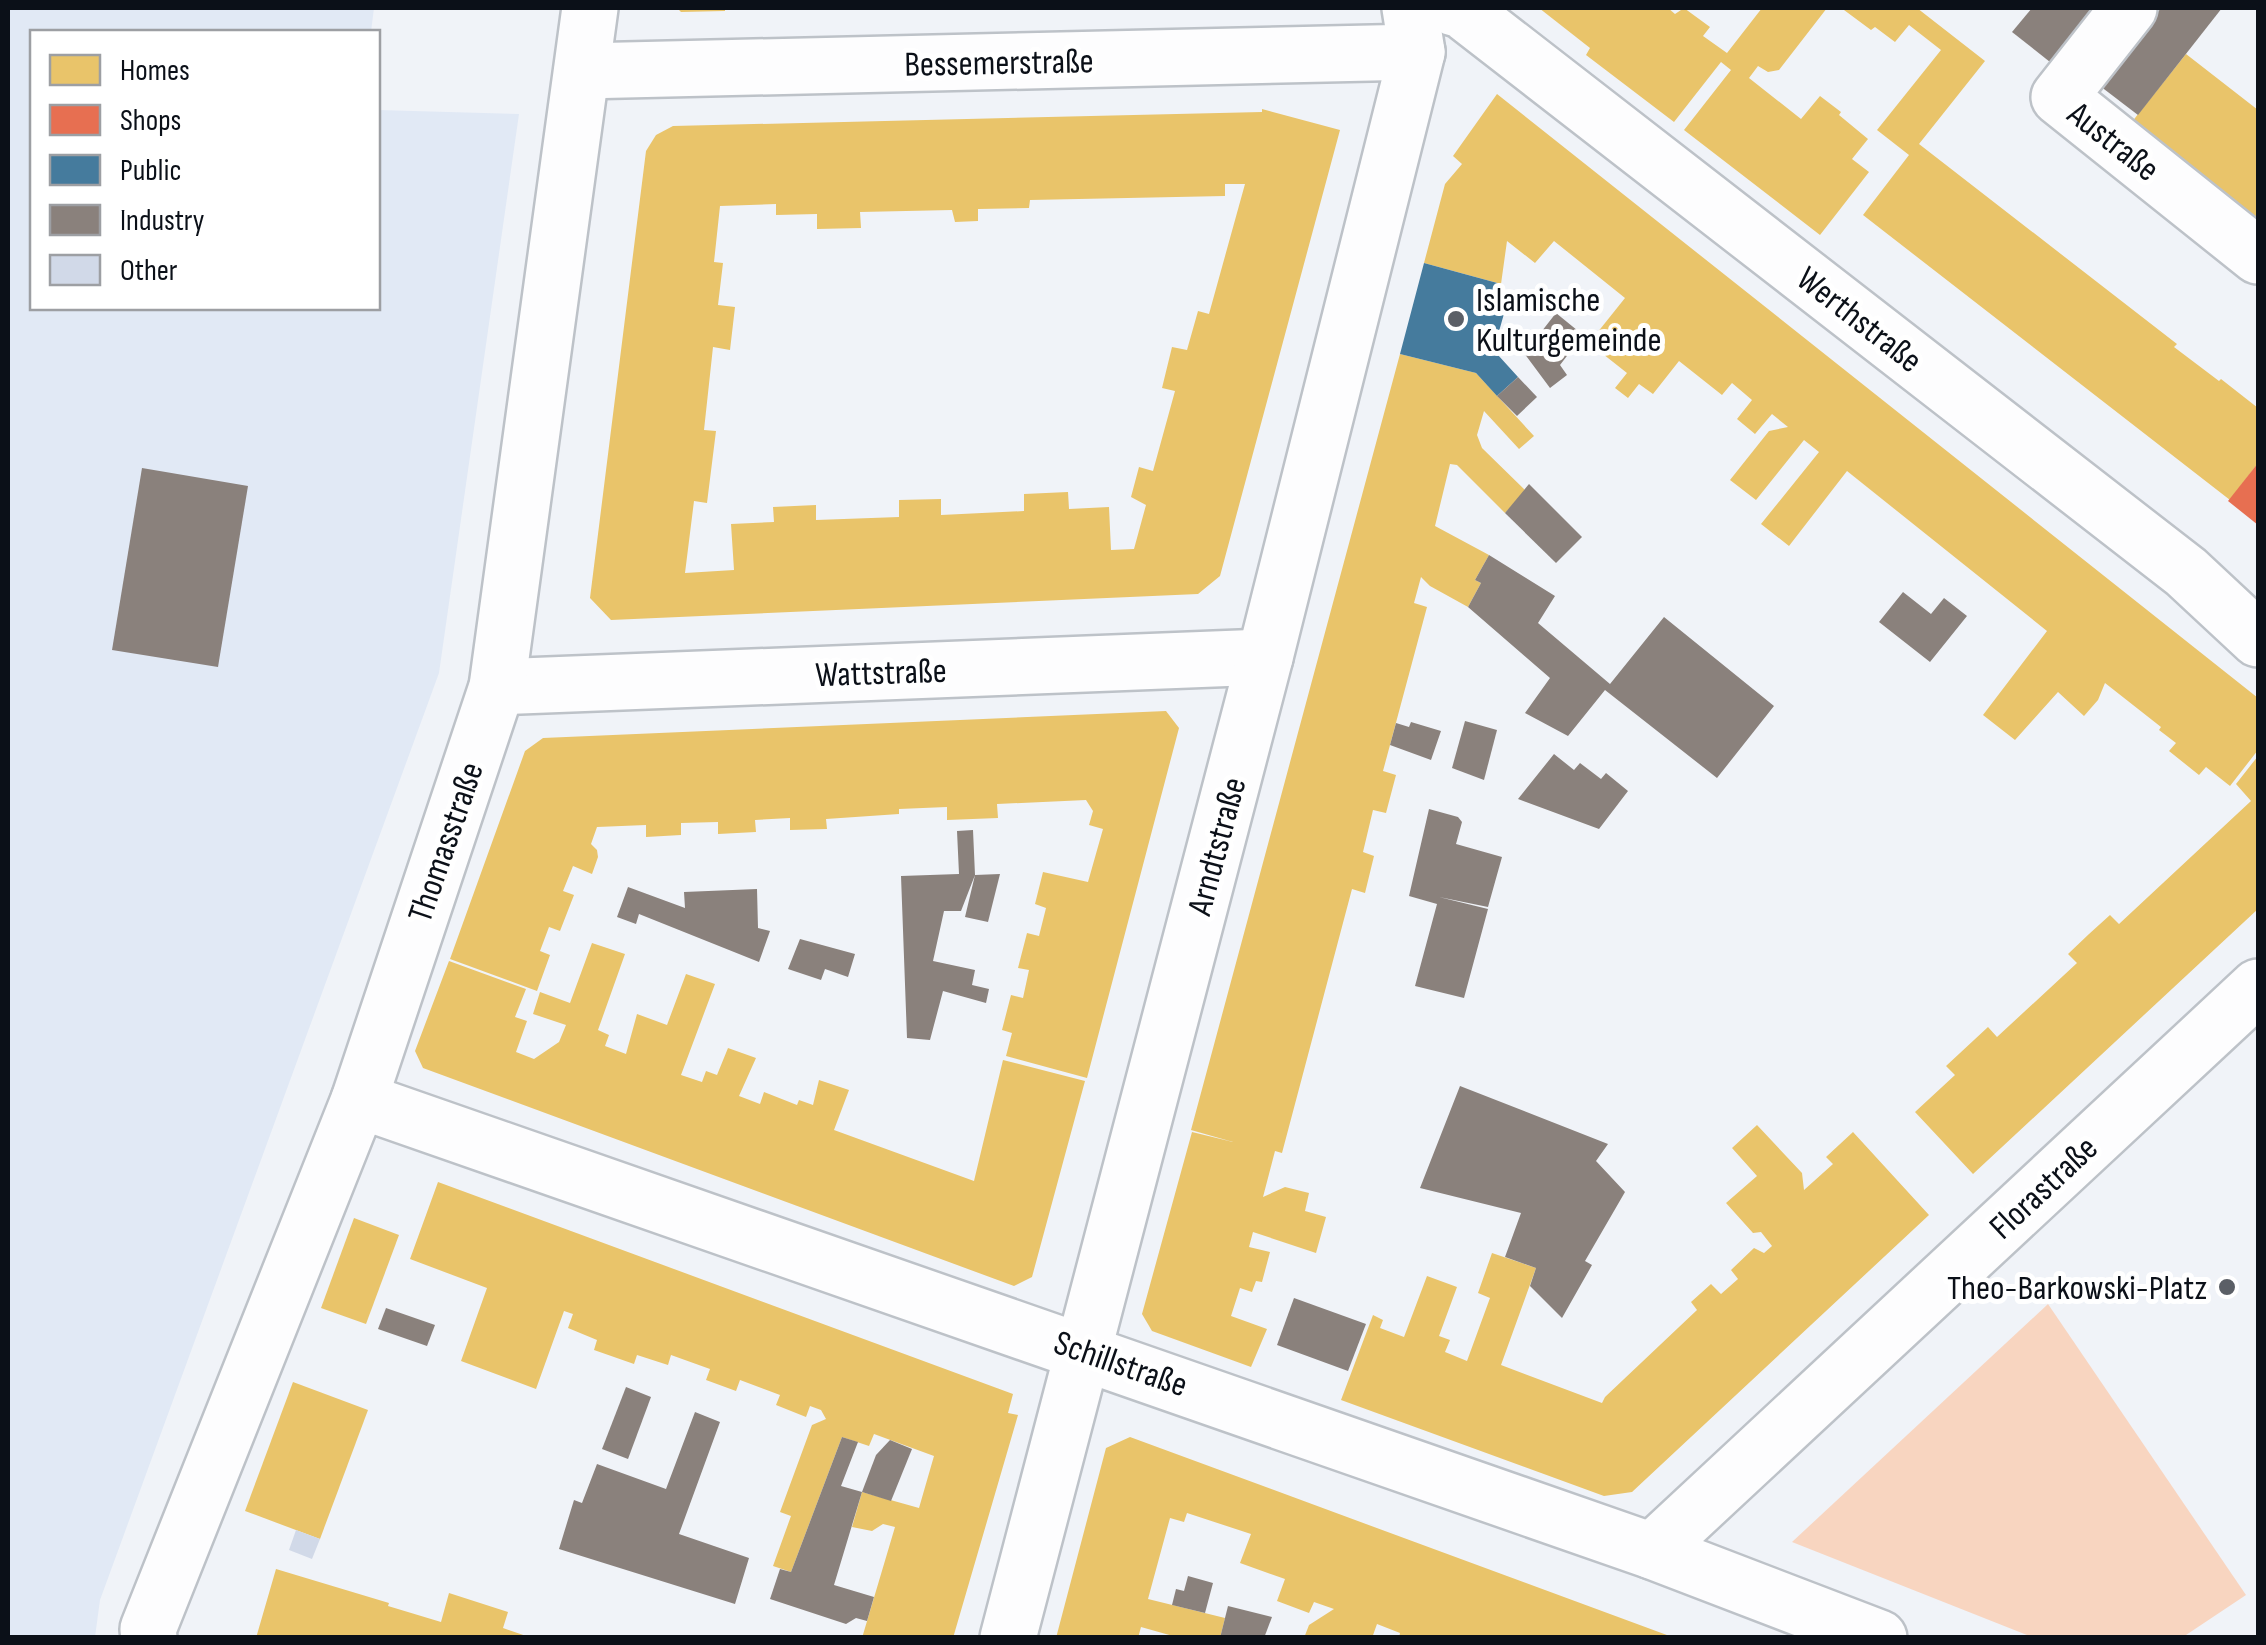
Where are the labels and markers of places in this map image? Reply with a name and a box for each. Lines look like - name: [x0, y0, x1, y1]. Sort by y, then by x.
- place label: Islamische Kulturgemeinde: [1476, 279, 1662, 362]
- marker: Islamische Kulturgemeinde: [1445, 308, 1467, 330]
- place label: Theo-Barkowski-Platz: [1947, 1267, 2207, 1310]
- marker: Theo-Barkowski-Platz: [2216, 1276, 2238, 1298]

